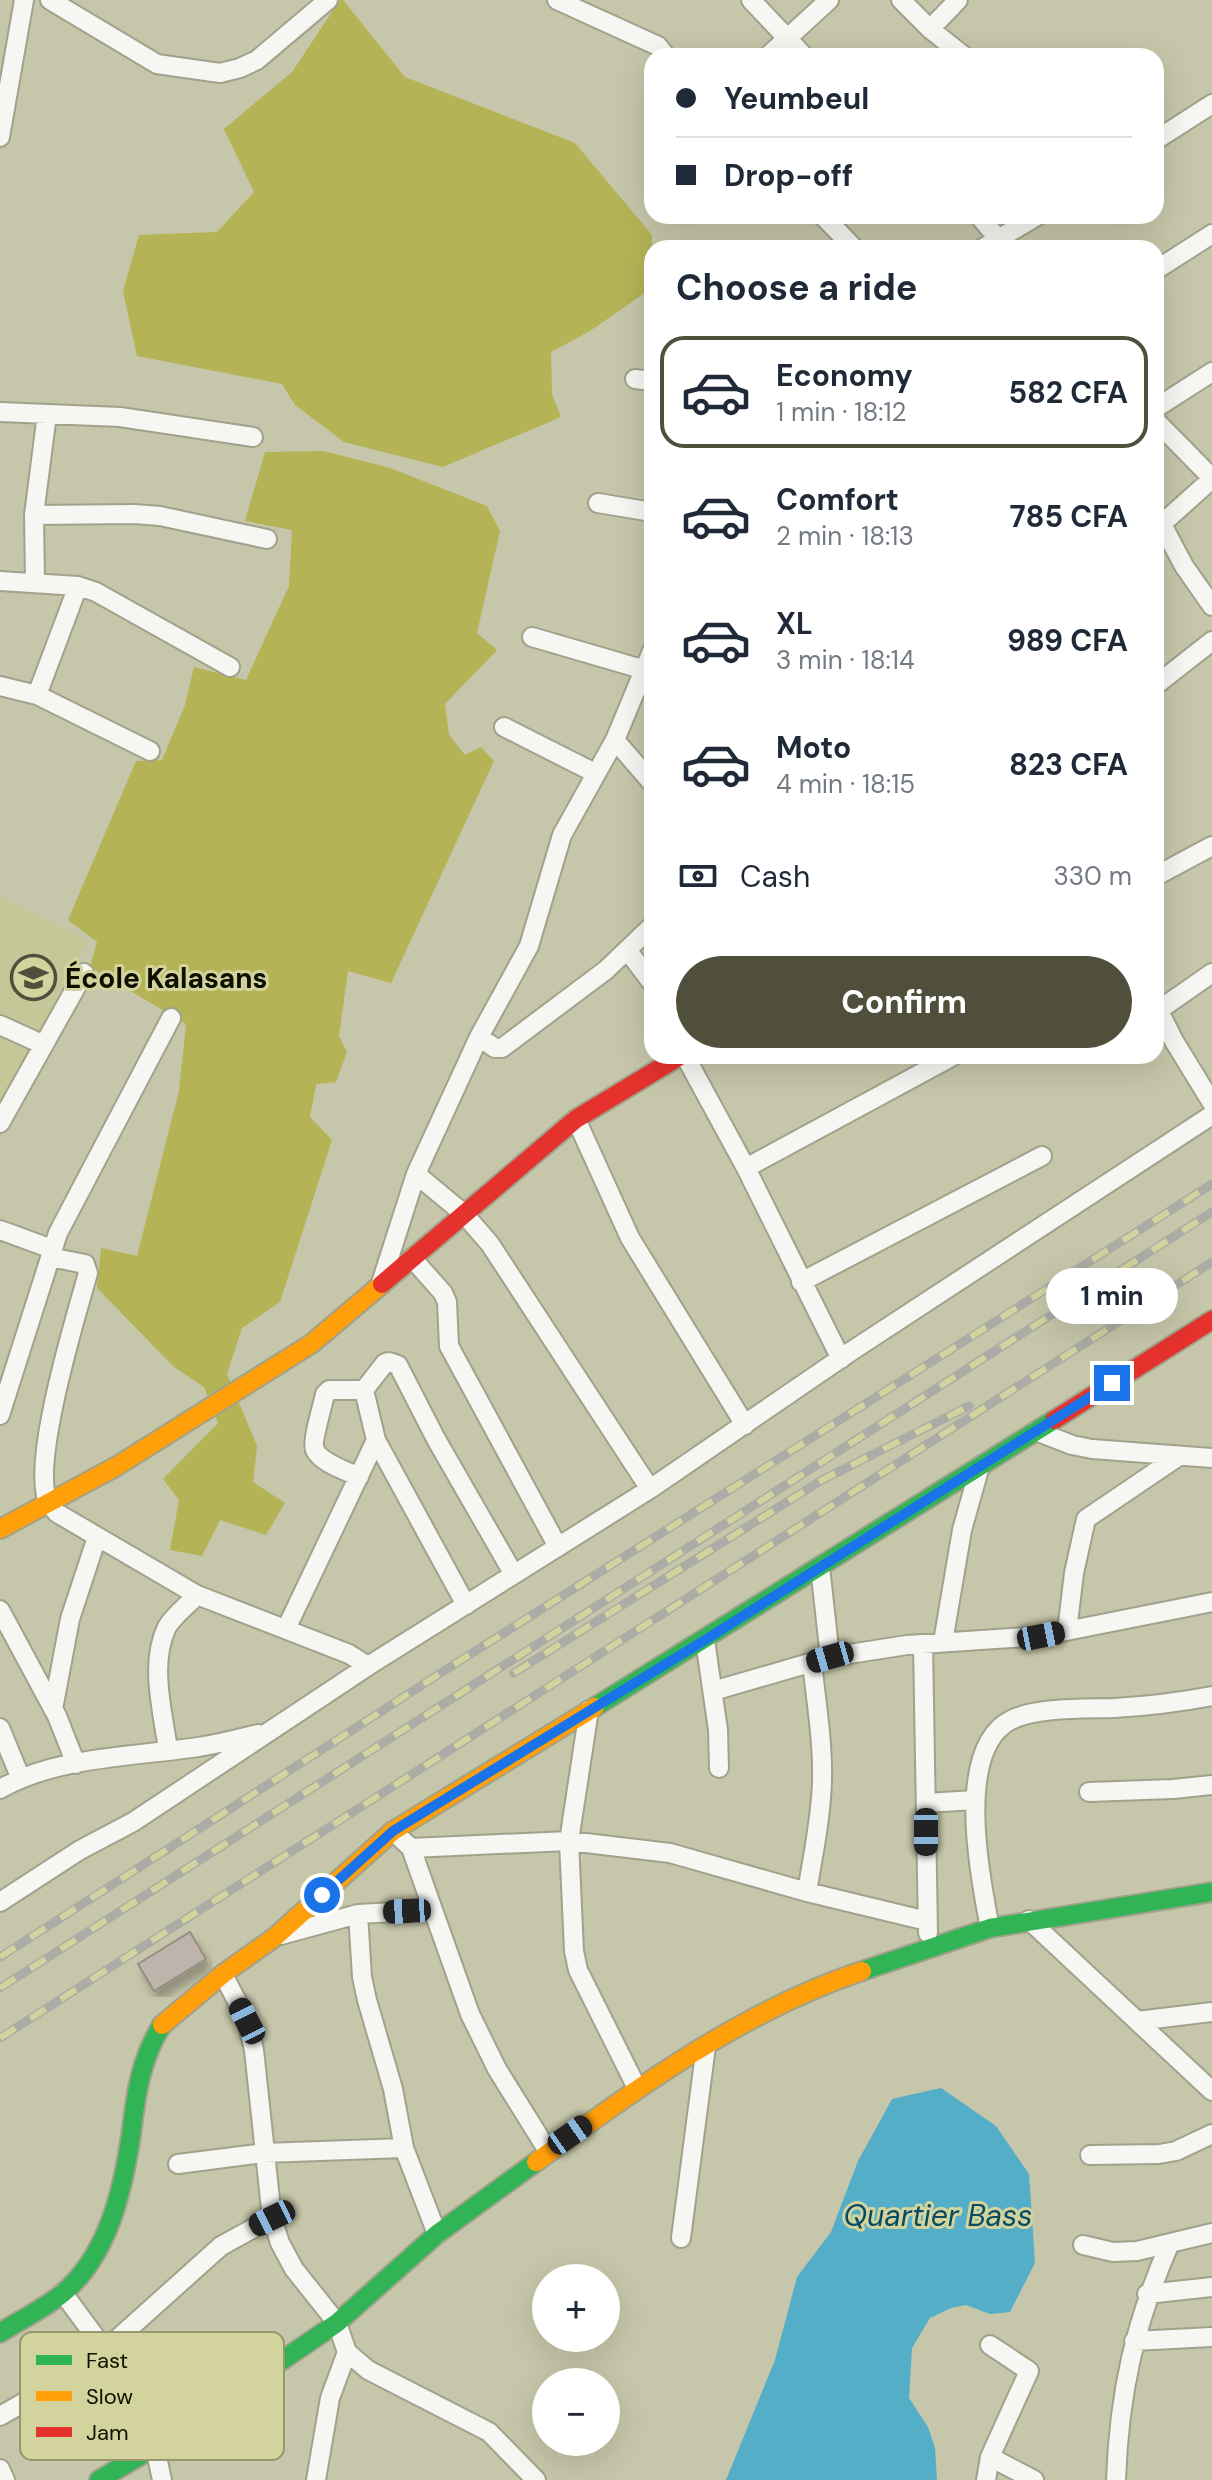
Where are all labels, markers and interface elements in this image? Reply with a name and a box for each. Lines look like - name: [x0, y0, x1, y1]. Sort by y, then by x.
- text: Yeumbeul: [724, 79, 869, 118]
- text: Drop-off: [724, 156, 853, 195]
- text: Choose a ride: [676, 264, 917, 311]
- icon: car: [680, 356, 752, 428]
- text: Economy: [776, 356, 913, 395]
- text: 582 CFA: [1008, 373, 1128, 412]
- text: 1 min · 18:12: [776, 395, 907, 429]
- icon: car: [680, 480, 752, 552]
- text: Comfort: [776, 480, 899, 519]
- text: 785 CFA: [1010, 497, 1128, 536]
- text: 2 min · 18:13: [776, 519, 914, 553]
- icon: car: [680, 604, 752, 676]
- text: XL: [776, 604, 813, 643]
- text: 989 CFA: [1007, 621, 1128, 660]
- text: 3 min · 18:14: [776, 643, 915, 677]
- icon: car: [680, 728, 752, 800]
- text: Moto: [776, 728, 851, 767]
- text: 823 CFA: [1009, 745, 1128, 784]
- text: 4 min · 18:15: [776, 767, 915, 801]
- icon: cash: [676, 854, 720, 898]
- text: Cash: [740, 857, 810, 896]
- text: 330 m: [1053, 859, 1132, 893]
- school or university icon: École Kalasans: [10, 954, 58, 1002]
- button: Confirm: [676, 956, 1132, 1048]
- place label: École Kalasans: [65, 960, 267, 997]
- callout: 1 min: [1046, 1267, 1178, 1323]
- text: 1 min: [1080, 1279, 1144, 1313]
- route end: [1094, 1365, 1130, 1401]
- car: [1015, 1620, 1067, 1652]
- car: [804, 1639, 856, 1675]
- car: [914, 1808, 938, 1856]
- route start: [304, 1877, 340, 1913]
- car: [382, 1898, 432, 1924]
- car: [225, 1994, 269, 2048]
- car: [543, 2111, 597, 2159]
- water label: Quartier Bass: [844, 2196, 1032, 2235]
- car: [245, 2197, 299, 2239]
- map controls: [532, 2264, 620, 2456]
- button: +: [532, 2264, 620, 2352]
- legend: [20, 2332, 284, 2460]
- text: Fast: [86, 2346, 128, 2375]
- button: −: [532, 2368, 620, 2456]
- text: Slow: [86, 2382, 133, 2411]
- text: Jam: [86, 2418, 129, 2447]

